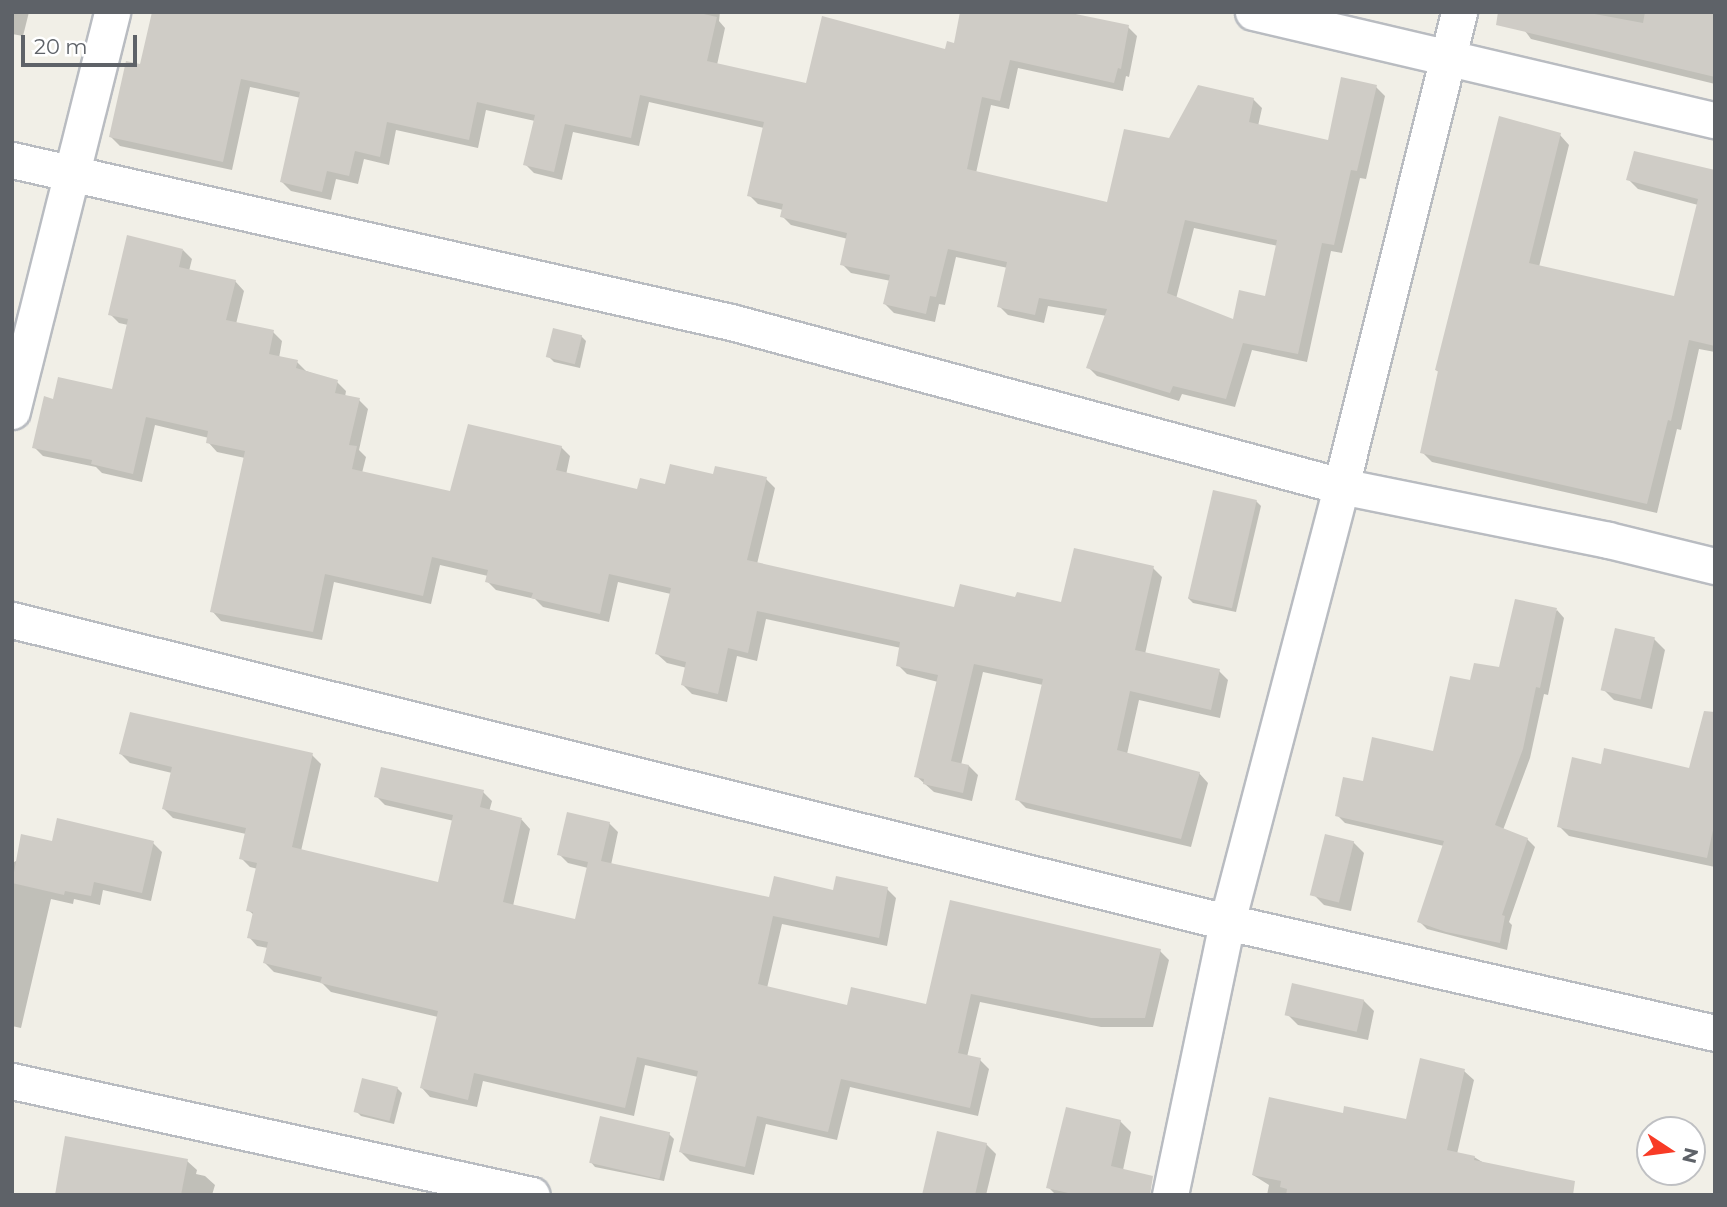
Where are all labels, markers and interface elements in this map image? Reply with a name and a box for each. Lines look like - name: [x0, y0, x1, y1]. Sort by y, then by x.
- scale bar: [24, 21, 140, 65]
- text: 20 m: [34, 34, 88, 59]
- north arrow: [1636, 1116, 1706, 1186]
- text: N: [1677, 1145, 1703, 1165]

